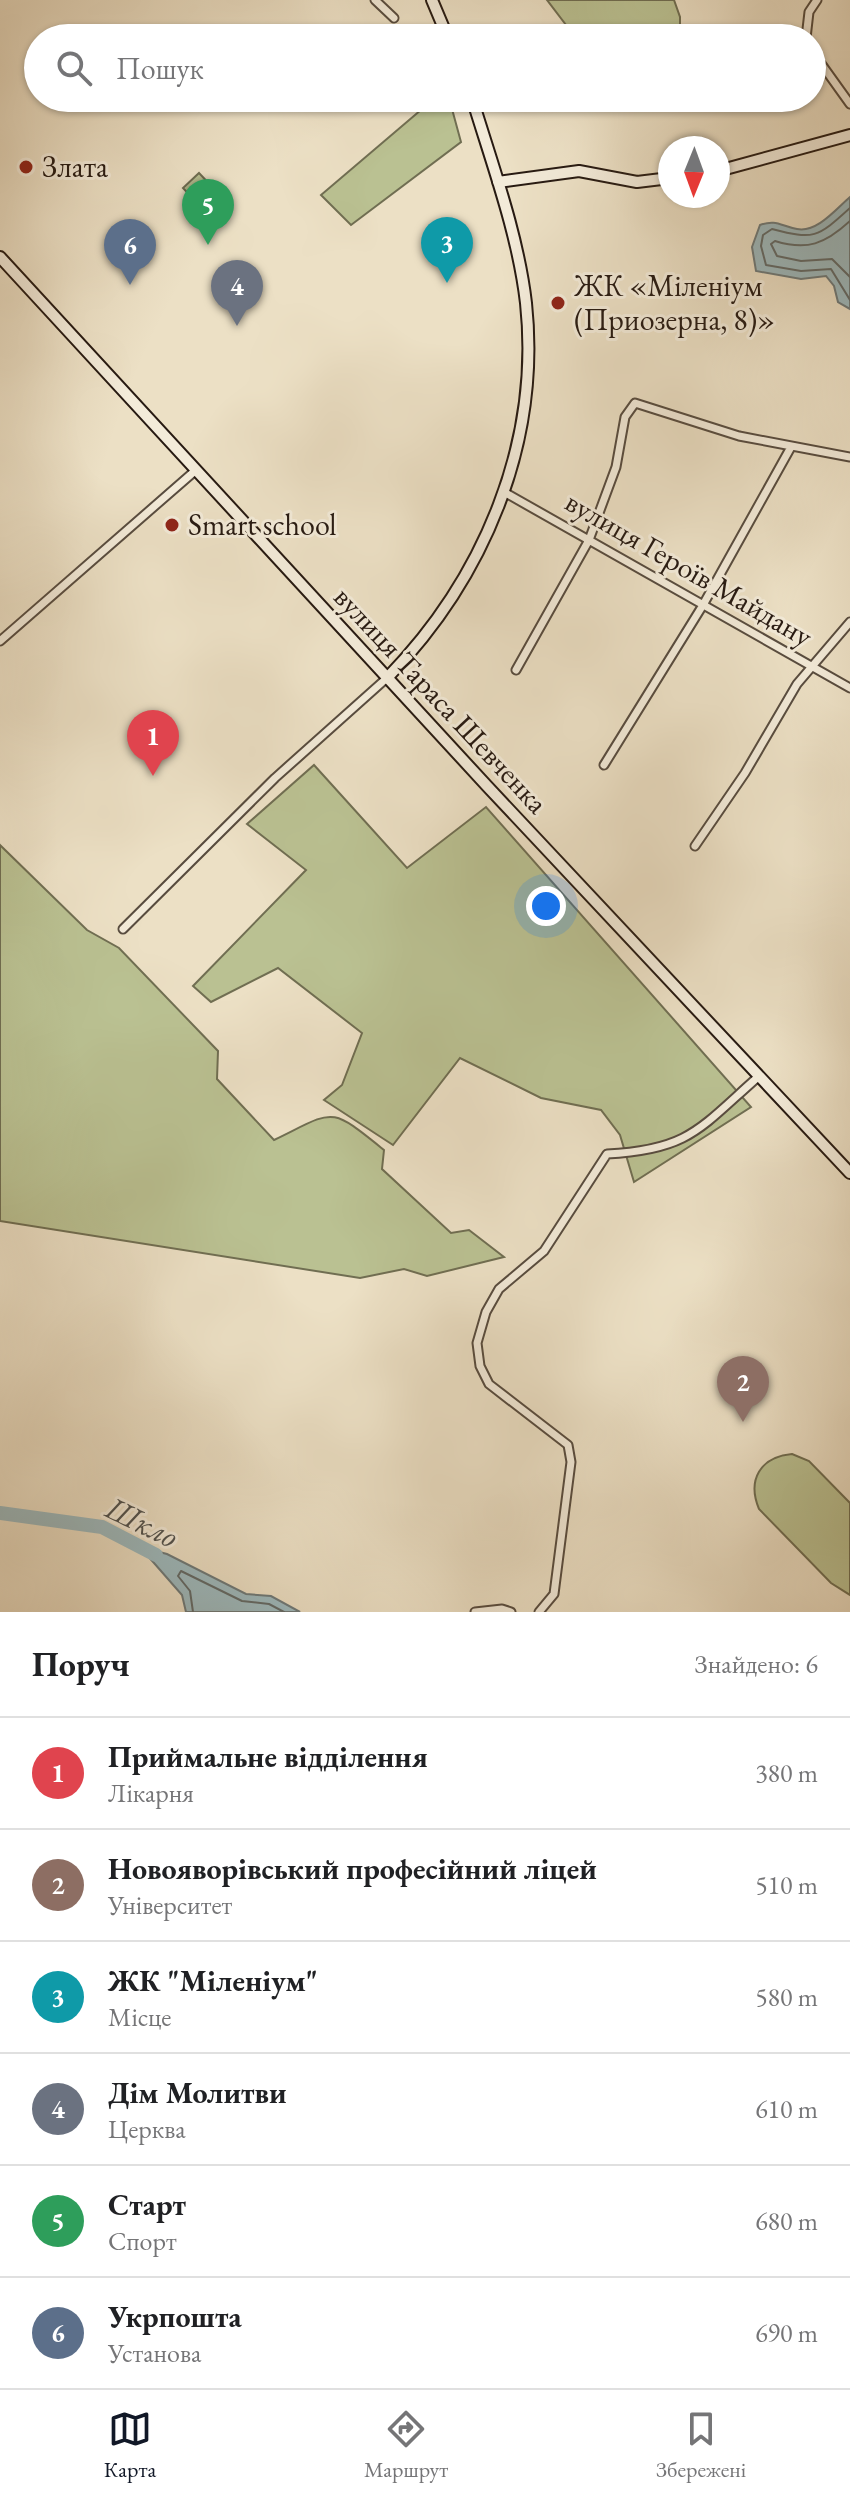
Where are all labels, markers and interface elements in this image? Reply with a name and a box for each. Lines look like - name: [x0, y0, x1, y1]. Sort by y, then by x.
- search box: [24, 24, 826, 112]
- icon: search: [52, 46, 96, 90]
- text: Пошук: [116, 49, 204, 88]
- north arrow: [658, 136, 730, 208]
- place label: Злата: [42, 147, 108, 186]
- marker: Злата: [17, 158, 35, 176]
- pin: 5: [182, 179, 234, 245]
- pin: 3: [421, 217, 473, 283]
- pin: 6: [104, 219, 156, 285]
- pin: 4: [211, 260, 263, 326]
- place label: ЖК «Міленіум (Приозерна, 8)»: [573, 266, 775, 339]
- marker: ЖК «Міленіум (Приозерна, 8)»: [549, 294, 567, 312]
- street label: вулиця Героїв Майдану: [559, 482, 821, 656]
- place label: Smart school: [188, 505, 337, 544]
- marker: Smart school: [163, 516, 181, 534]
- street label: вулиця Тараса Шевченка: [326, 578, 557, 822]
- pin: 1: [127, 710, 179, 776]
- your location: [526, 886, 566, 926]
- pin: 2: [717, 1356, 769, 1422]
- water label: Шкло: [98, 1486, 185, 1557]
- text: Поруч: [32, 1642, 130, 1686]
- text: Знайдено: 6: [695, 1647, 818, 1681]
- text: Приймальне відділення: [108, 1737, 428, 1776]
- text: 1: [51, 1756, 65, 1790]
- text: 380 m: [755, 1756, 818, 1790]
- text: Лікарня: [108, 1776, 194, 1810]
- text: Новояворівський професійний ліцей: [108, 1849, 597, 1888]
- text: 2: [51, 1868, 65, 1902]
- text: 510 m: [755, 1868, 818, 1902]
- text: Університет: [108, 1888, 232, 1922]
- text: ЖК "Міленіум": [108, 1961, 318, 2000]
- text: 3: [51, 1980, 65, 2014]
- text: 580 m: [755, 1980, 818, 2014]
- text: Місце: [108, 2000, 172, 2034]
- text: Дім Молитви: [108, 2073, 287, 2112]
- text: 4: [51, 2092, 65, 2126]
- text: 610 m: [755, 2092, 818, 2126]
- text: Церква: [108, 2112, 186, 2146]
- text: Старт: [108, 2185, 186, 2224]
- text: 5: [51, 2204, 65, 2238]
- text: 680 m: [755, 2204, 818, 2238]
- text: Спорт: [108, 2224, 177, 2258]
- text: Укрпошта: [108, 2297, 242, 2336]
- text: 6: [51, 2316, 65, 2350]
- text: 690 m: [755, 2316, 818, 2350]
- text: Установа: [108, 2336, 201, 2370]
- tab: Карта: [104, 2407, 156, 2484]
- tab: Маршрут: [364, 2407, 448, 2484]
- tab: Збережені: [656, 2407, 746, 2484]

